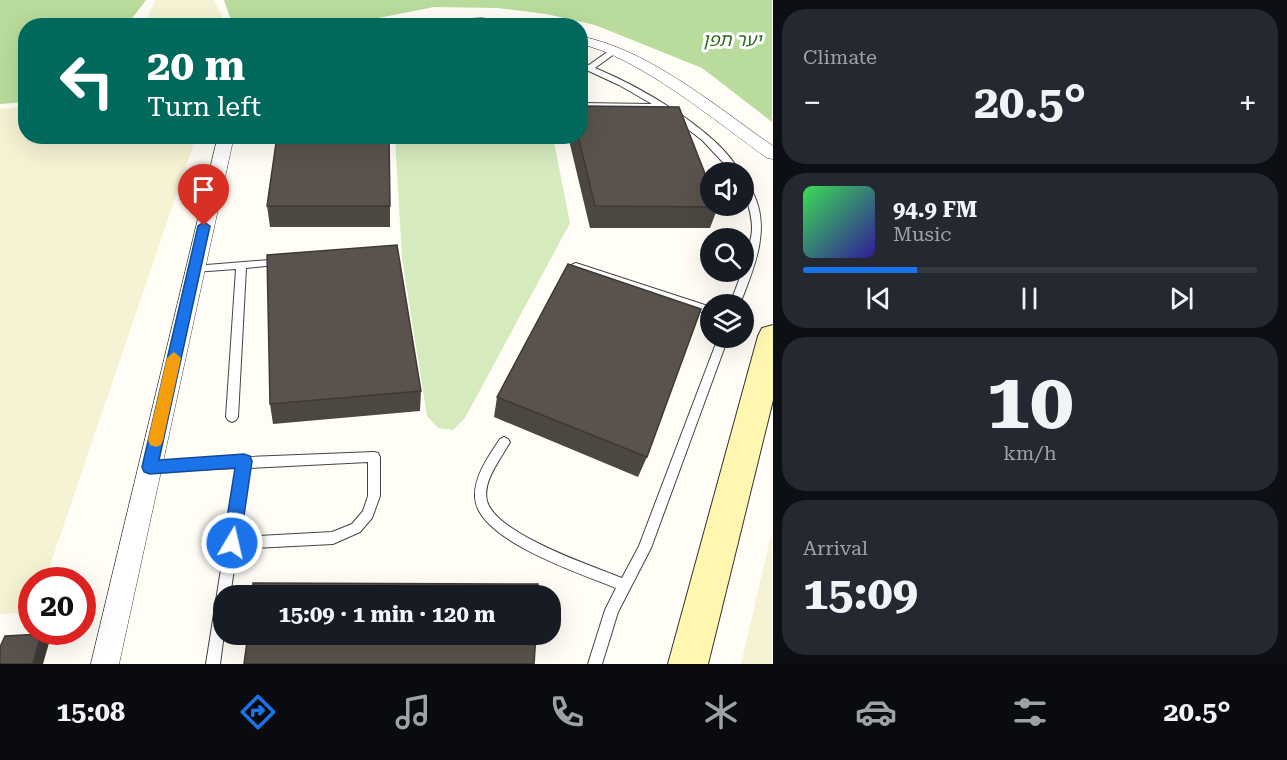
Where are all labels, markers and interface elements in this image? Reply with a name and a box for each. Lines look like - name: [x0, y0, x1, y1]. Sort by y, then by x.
- park label: יער תפן: [703, 29, 763, 50]
- text: 20 m: [147, 41, 245, 90]
- icon: left: [48, 42, 126, 120]
- text: Climate: [803, 45, 877, 69]
- text: 20.5°: [974, 76, 1086, 129]
- text: −: [803, 83, 821, 122]
- text: +: [1239, 83, 1257, 122]
- text: Turn left: [147, 91, 261, 123]
- map controls: [700, 162, 754, 348]
- button: sound: [700, 162, 754, 216]
- pin: [178, 164, 229, 226]
- icon: arrive: [187, 173, 220, 206]
- text: 94.9 FM: [893, 197, 977, 222]
- text: Music: [893, 222, 952, 246]
- button: search: [700, 228, 754, 282]
- icon: previous: [862, 282, 895, 315]
- icon: pause: [1013, 282, 1046, 315]
- icon: next: [1165, 282, 1198, 315]
- button: layers: [700, 294, 754, 348]
- text: 10: [986, 356, 1074, 447]
- text: km/h: [1003, 441, 1057, 465]
- position arrow: [200, 511, 264, 575]
- text: Arrival: [803, 536, 868, 560]
- speed limit sign: 20: [18, 567, 96, 645]
- text: 15:09: [803, 567, 918, 620]
- text: 15:09 · 1 min · 120 m: [278, 602, 496, 627]
- icon: directions: [237, 691, 279, 733]
- icon: music: [392, 691, 434, 733]
- icon: phone: [546, 691, 588, 733]
- icon: climate: [700, 691, 742, 733]
- icon: car: [855, 691, 897, 733]
- icon: filters: [1009, 691, 1051, 733]
- text: 15:08: [56, 696, 125, 728]
- text: 20.5°: [1164, 696, 1231, 728]

